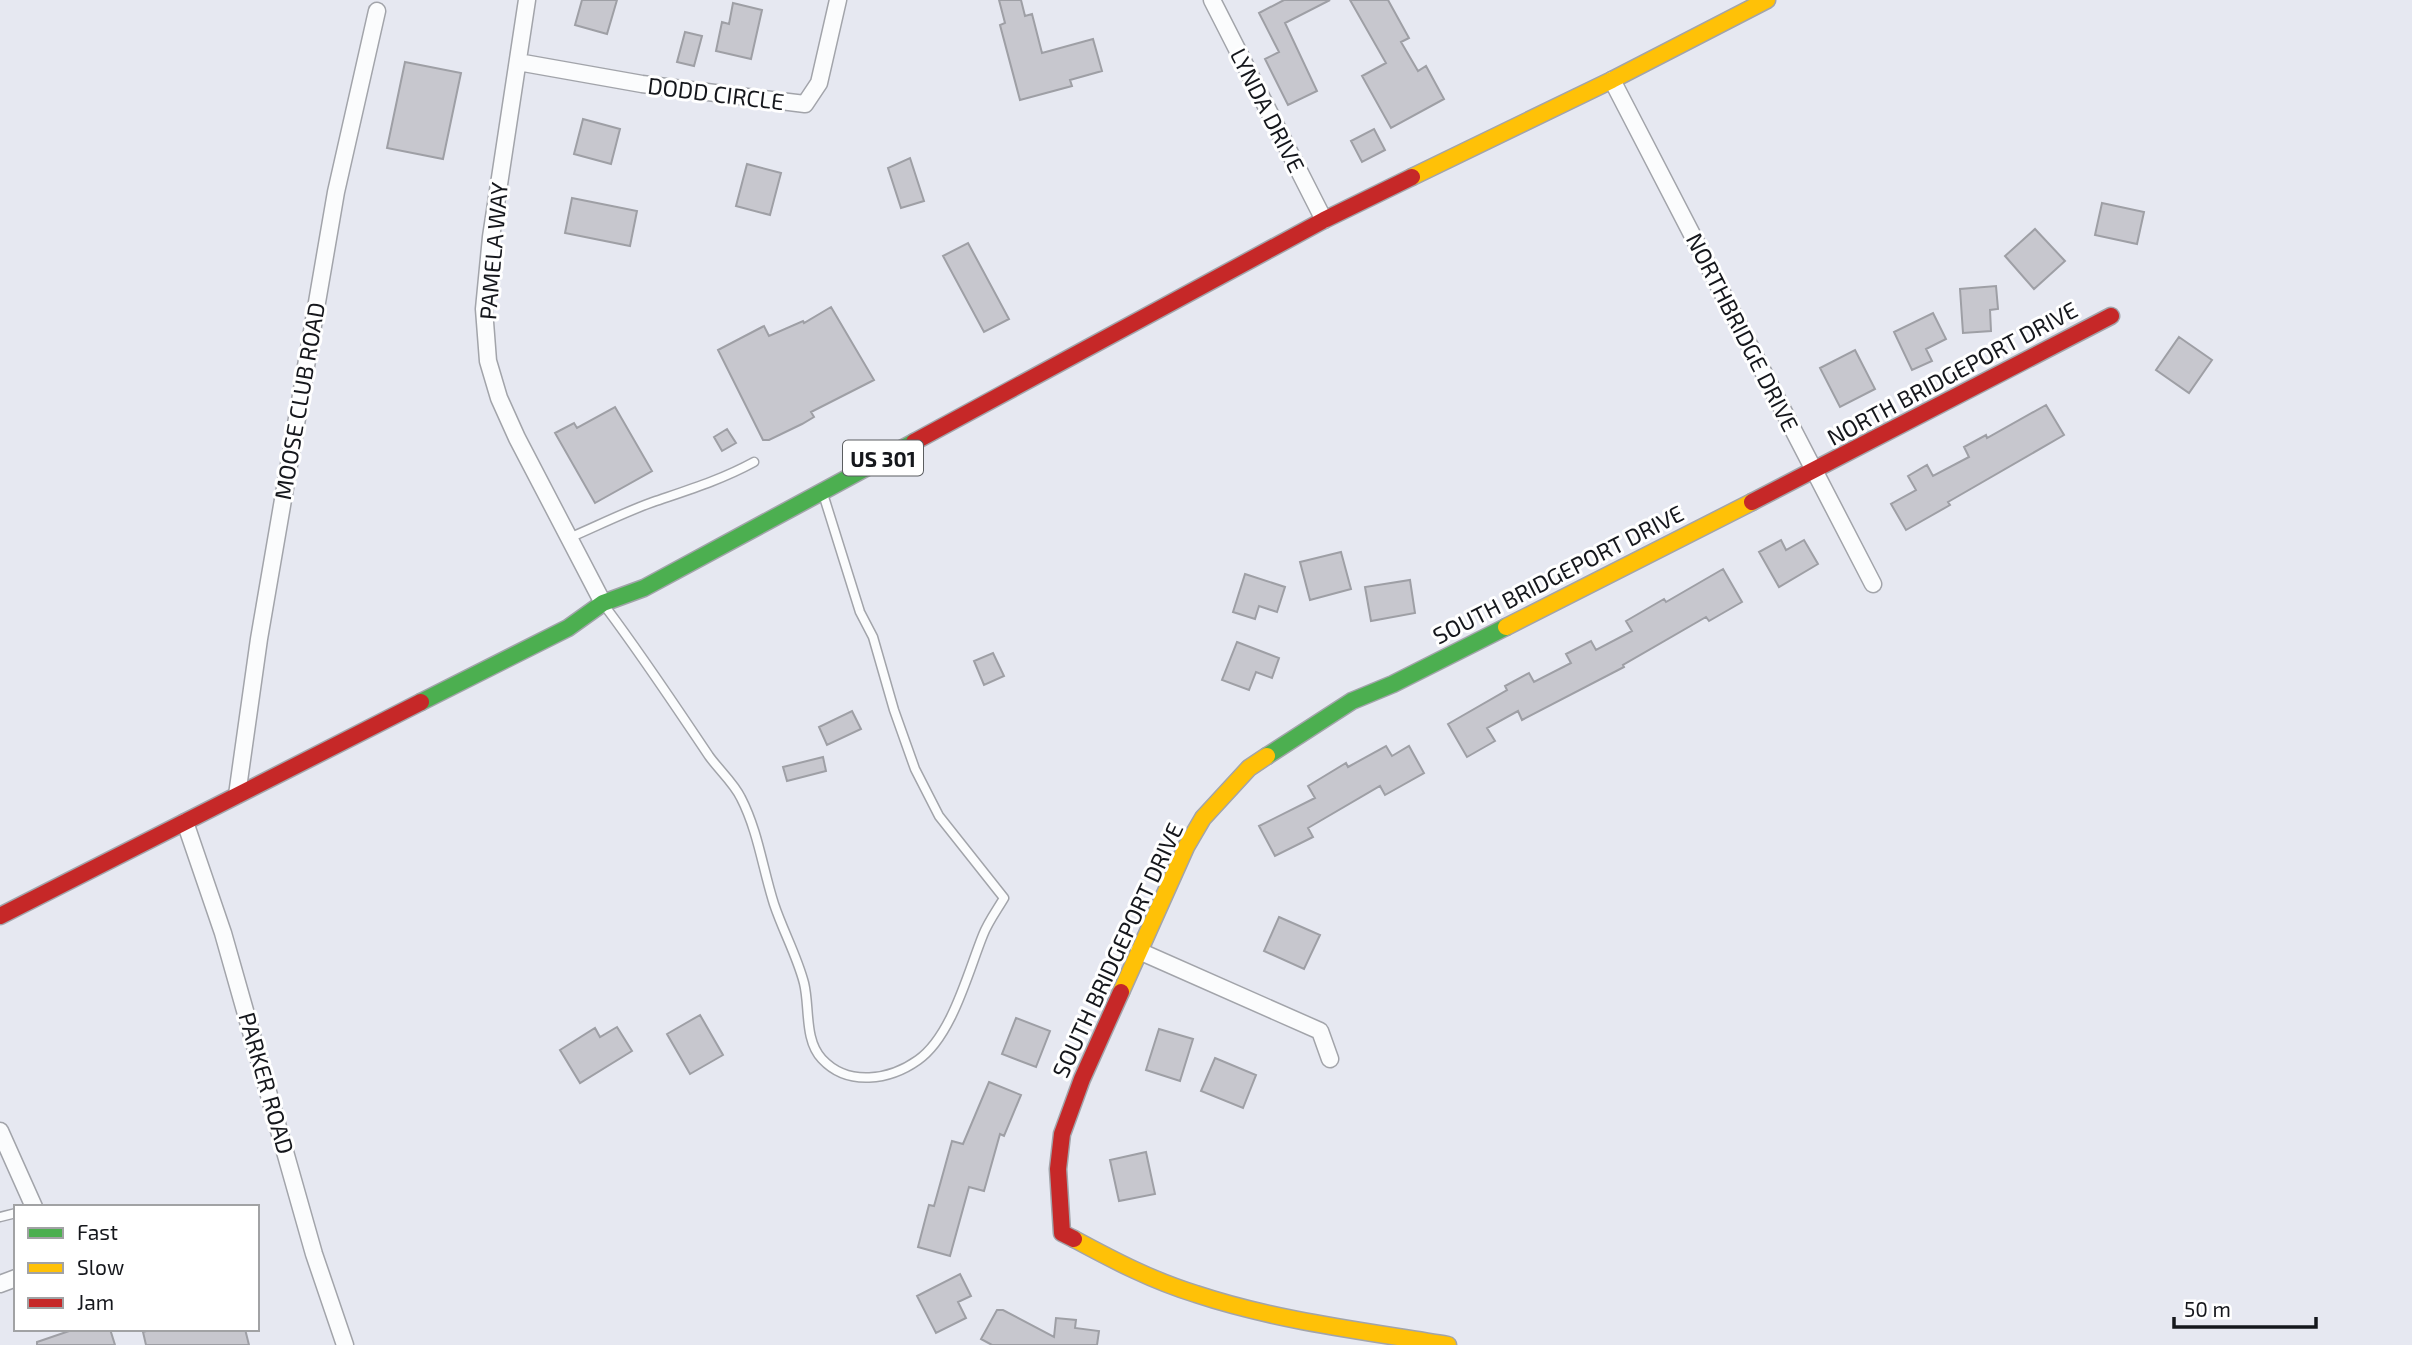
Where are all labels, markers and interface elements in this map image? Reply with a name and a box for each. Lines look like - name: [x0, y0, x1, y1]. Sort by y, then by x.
- street label: LYNDA DRIVE: [1225, 43, 1311, 177]
- street label: DODD CIRCLE: [646, 71, 786, 115]
- street label: PAMELA WAY: [473, 181, 513, 321]
- street label: NORTHBRIDGE DRIVE: [1681, 228, 1805, 436]
- street label: NORTH BRIDGEPORT DRIVE: [1822, 295, 2082, 451]
- street label: MOOSE CLUB ROAD: [268, 300, 330, 502]
- road number: US 301: [843, 440, 923, 476]
- street label: SOUTH BRIDGEPORT DRIVE: [1428, 498, 1688, 650]
- street label: SOUTH BRIDGEPORT DRIVE: [1046, 818, 1188, 1082]
- street label: PARKER ROAD: [233, 1009, 301, 1157]
- legend: [14, 1205, 259, 1331]
- text: Fast: [77, 1219, 118, 1244]
- text: Slow: [77, 1254, 124, 1279]
- scale bar: [2174, 1286, 2316, 1330]
- text: Jam: [77, 1289, 114, 1314]
- text: 50 m: [2184, 1296, 2231, 1321]

